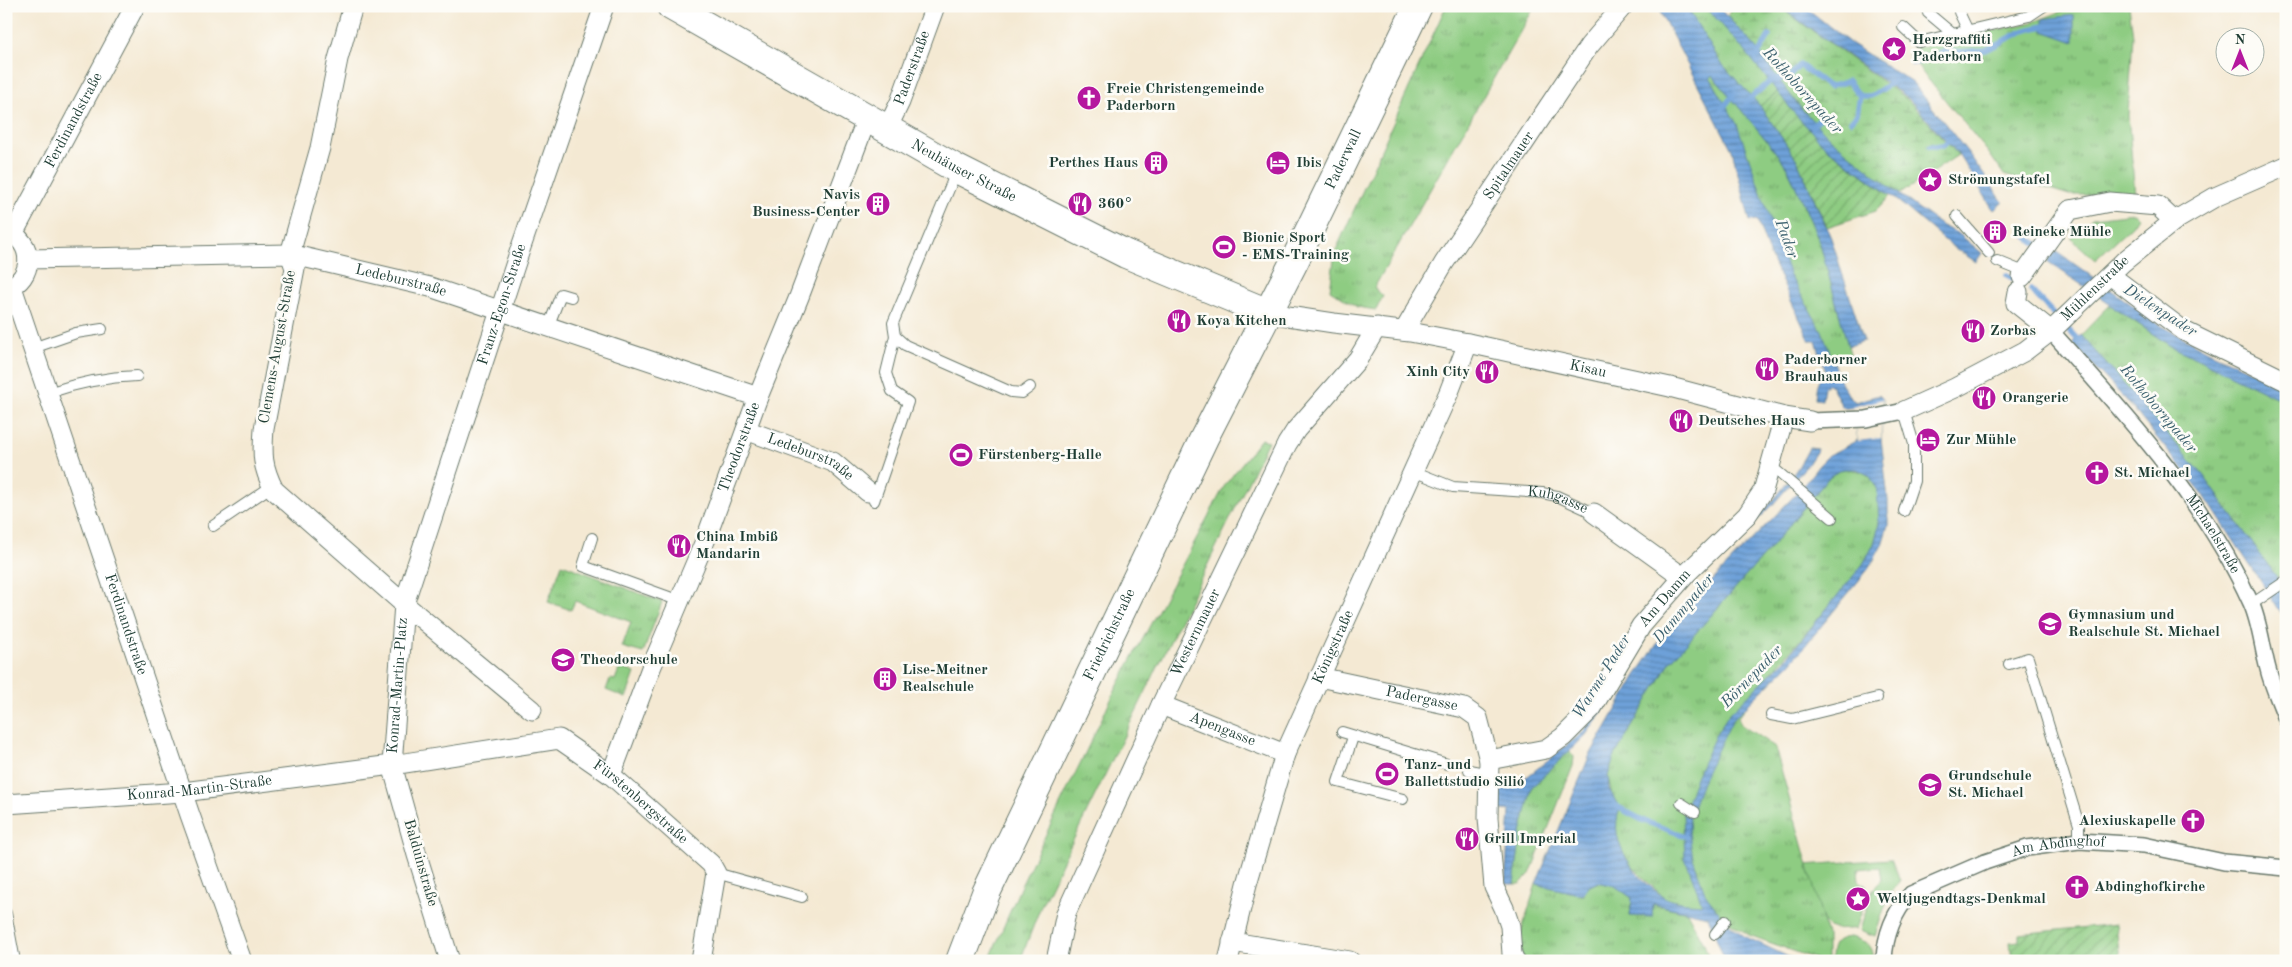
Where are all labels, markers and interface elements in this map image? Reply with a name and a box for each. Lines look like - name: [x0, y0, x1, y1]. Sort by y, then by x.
- north arrow: [2214, 28, 2264, 78]
- street label: Paderstraße: [892, 29, 933, 107]
- place label: Herzgraffiti Paderborn: [1912, 33, 1991, 65]
- text: N: [2235, 33, 2246, 47]
- place icon: Herzgraffiti Paderborn: [1881, 36, 1907, 62]
- water label: Rothobornpader: [1759, 44, 1845, 138]
- street label: Ferdinandstraße: [42, 70, 105, 170]
- place label: Freie Christengemeinde Paderborn: [1106, 82, 1264, 114]
- church icon: Freie Christengemeinde Paderborn: [1076, 85, 1102, 111]
- street label: Paderwall: [1323, 127, 1365, 192]
- street label: Spitalmauer: [1481, 129, 1537, 202]
- street label: Neuhäuser Straße: [908, 137, 1019, 205]
- building icon: Perthes Haus: [1143, 150, 1169, 176]
- hotel icon: Ibis: [1265, 150, 1291, 176]
- place label: Perthes Haus: [1048, 156, 1138, 171]
- place label: Ibis: [1296, 156, 1321, 171]
- place icon: Strömungstafel: [1917, 167, 1943, 193]
- place label: Strömungstafel: [1948, 173, 2051, 188]
- place label: Navis Business-Center: [752, 188, 860, 220]
- building icon: Navis Business-Center: [865, 191, 891, 217]
- restaurant icon: 360°: [1067, 191, 1093, 217]
- place label: 360°: [1098, 197, 1133, 212]
- water label: Pader: [1771, 216, 1801, 262]
- building icon: Reineke Mühle: [1982, 219, 2008, 245]
- place label: Reineke Mühle: [2012, 225, 2111, 240]
- place label: Bionic Sport - EMS-Training: [1242, 231, 1350, 263]
- sports icon: Bionic Sport - EMS-Training: [1211, 234, 1237, 260]
- street label: Franz-Egon-Straße: [475, 242, 529, 367]
- street label: Mühlenstraße: [2058, 253, 2132, 325]
- street label: Ledeburstraße: [354, 262, 449, 300]
- street label: Clemens-August-Straße: [257, 269, 299, 425]
- water label: Dielenpader: [2120, 281, 2200, 341]
- restaurant icon: Koya Kitchen: [1166, 308, 1192, 334]
- place label: Koya Kitchen: [1196, 314, 1287, 329]
- restaurant icon: Zorbas: [1960, 318, 1986, 344]
- place label: Zorbas: [1990, 324, 2036, 339]
- place label: Paderborner Brauhaus: [1784, 353, 1868, 385]
- restaurant icon: Paderborner Brauhaus: [1754, 356, 1780, 382]
- street label: Kisau: [1568, 358, 1608, 380]
- restaurant icon: Xinh City: [1474, 359, 1500, 385]
- water label: Rothobornpader: [2116, 361, 2200, 457]
- place label: Xinh City: [1406, 365, 1470, 380]
- restaurant icon: Orangerie: [1971, 385, 1997, 411]
- place label: Orangerie: [2002, 391, 2069, 406]
- street label: Theodorstraße: [716, 400, 763, 494]
- restaurant icon: Deutsches Haus: [1668, 408, 1694, 434]
- place label: Deutsches Haus: [1698, 414, 1805, 429]
- hotel icon: Zur Mühle: [1915, 427, 1941, 453]
- street label: Ledeburstraße: [765, 431, 856, 483]
- place label: Zur Mühle: [1946, 433, 2016, 448]
- sports icon: Fürstenberg-Halle: [948, 442, 974, 468]
- place label: Fürstenberg-Halle: [978, 448, 1102, 463]
- church icon: St. Michael: [2084, 460, 2110, 486]
- place label: St. Michael: [2114, 466, 2190, 481]
- street label: Kuhgasse: [1527, 485, 1590, 517]
- street label: Michaelstraße: [2183, 492, 2243, 576]
- place label: China Imbiß Mandarin: [696, 530, 778, 562]
- restaurant icon: China Imbiß Mandarin: [666, 533, 692, 559]
- street label: Am Damm: [1636, 567, 1694, 630]
- water label: Dammpader: [1650, 570, 1718, 648]
- street label: Ferdinandstraße: [102, 572, 150, 677]
- street label: Friedrichstraße: [1081, 586, 1138, 683]
- street label: Westernmauer: [1169, 587, 1223, 679]
- street label: Königstraße: [1310, 608, 1357, 686]
- place label: Gymnasium und Realschule St. Michael: [2068, 608, 2220, 640]
- school or university icon: Gymnasium und Realschule St. Michael: [2037, 611, 2063, 637]
- street label: Konrad-Martin-Platz: [385, 617, 410, 754]
- water label: Warme Pader: [1570, 631, 1635, 722]
- water label: Börnepader: [1718, 642, 1786, 712]
- school or university icon: Theodorschule: [550, 647, 576, 673]
- place label: Theodorschule: [580, 653, 678, 668]
- place label: Lise-Meitner Realschule: [902, 663, 988, 695]
- building icon: Lise-Meitner Realschule: [872, 666, 898, 692]
- street label: Padergasse: [1384, 684, 1459, 714]
- street label: Apengasse: [1187, 709, 1258, 749]
- street label: Fürstenbergstraße: [590, 757, 691, 847]
- place label: Tanz- und Ballettstudio Silió: [1404, 758, 1524, 790]
- sports icon: Tanz- und Ballettstudio Silió: [1374, 761, 1400, 787]
- place label: Grundschule St. Michael: [1948, 769, 2032, 801]
- school or university icon: Grundschule St. Michael: [1917, 772, 1943, 798]
- street label: Konrad-Martin-Straße: [126, 773, 273, 803]
- church icon: Alexiuskapelle: [2180, 808, 2206, 834]
- place label: Alexiuskapelle: [2078, 814, 2176, 829]
- street label: Balduinstraße: [400, 818, 440, 908]
- restaurant icon: Grill Imperial: [1454, 826, 1480, 852]
- place label: Grill Imperial: [1484, 832, 1577, 847]
- street label: Am Abdinghof: [2009, 833, 2107, 860]
- church icon: Abdinghofkirche: [2064, 874, 2090, 900]
- place label: Abdinghofkirche: [2094, 880, 2205, 895]
- place icon: Weltjugendtags-Denkmal: [1845, 886, 1871, 912]
- place label: Weltjugendtags-Denkmal: [1876, 892, 2046, 907]

